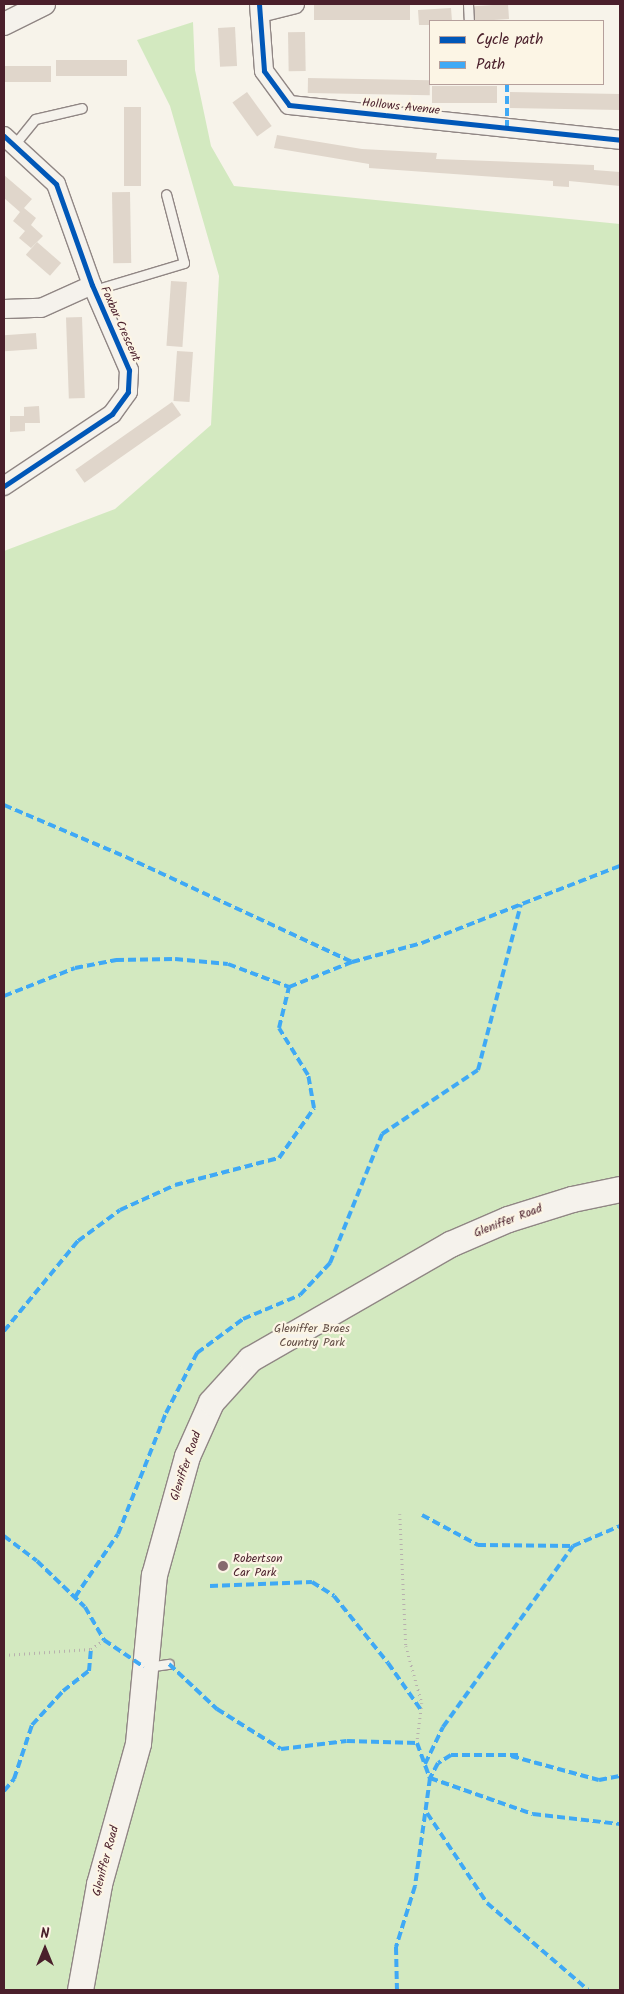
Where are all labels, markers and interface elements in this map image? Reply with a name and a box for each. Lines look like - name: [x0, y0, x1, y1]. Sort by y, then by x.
- legend: [429, 20, 604, 85]
- text: Cycle path: [476, 28, 543, 52]
- text: Path: [476, 53, 505, 77]
- street label: Hollows Avenue: [361, 96, 441, 118]
- street label: Foxbar Crescent: [97, 284, 143, 364]
- street label: Gleniffer Road: [472, 1201, 544, 1241]
- park label: Gleniffer Braes Country Park: [274, 1322, 350, 1350]
- street label: Gleniffer Road: [167, 1430, 205, 1502]
- place label: Robertson Car Park: [233, 1552, 283, 1580]
- marker: Robertson Car Park: [217, 1560, 229, 1572]
- street label: Gleniffer Road: [90, 1824, 122, 1898]
- text: N: [41, 1923, 49, 1945]
- north arrow: [20, 1924, 70, 1974]

